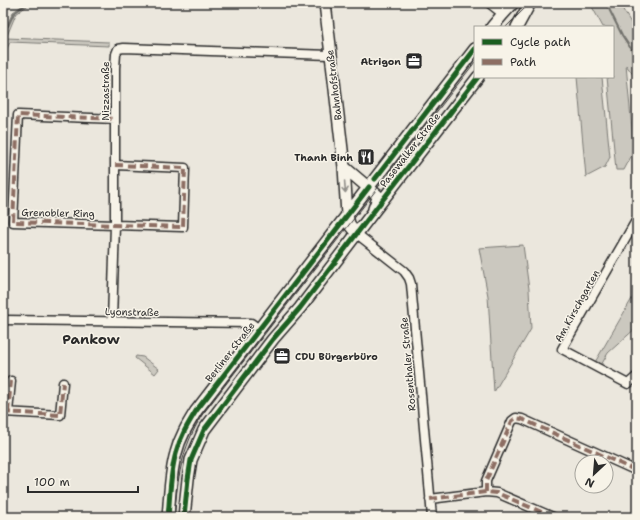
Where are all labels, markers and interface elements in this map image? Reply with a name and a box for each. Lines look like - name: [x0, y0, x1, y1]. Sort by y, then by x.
- legend: [474, 26, 614, 78]
- text: Cycle path: [510, 34, 571, 50]
- street label: Bahnhofstraße: [323, 49, 345, 121]
- office icon: Atrigon: [404, 51, 424, 71]
- text: Path: [510, 54, 536, 70]
- place label: Atrigon: [360, 55, 401, 68]
- street label: Nizzastraße: [99, 61, 112, 121]
- street label: Pasewalker Straße: [377, 110, 443, 190]
- restaurant icon: Thanh Binh: [356, 147, 376, 167]
- place label: Thanh Binh: [294, 151, 353, 164]
- one-way arrow: [342, 180, 349, 193]
- street label: Grenobler Ring: [21, 206, 95, 220]
- street label: Am Kirschgarten: [552, 268, 602, 344]
- street label: Lyonstraße: [105, 305, 160, 319]
- street label: Rosenthaler Straße: [397, 316, 419, 412]
- street label: Berliner Straße: [202, 319, 258, 385]
- district label: Pankow: [62, 330, 120, 348]
- office icon: CDU Bürgerbüro: [272, 346, 292, 366]
- place label: CDU Bürgerbüro: [295, 350, 378, 363]
- north arrow: [574, 454, 614, 494]
- scale bar: [28, 468, 138, 494]
- text: 100 m: [34, 474, 70, 490]
- text: N: [582, 474, 597, 491]

